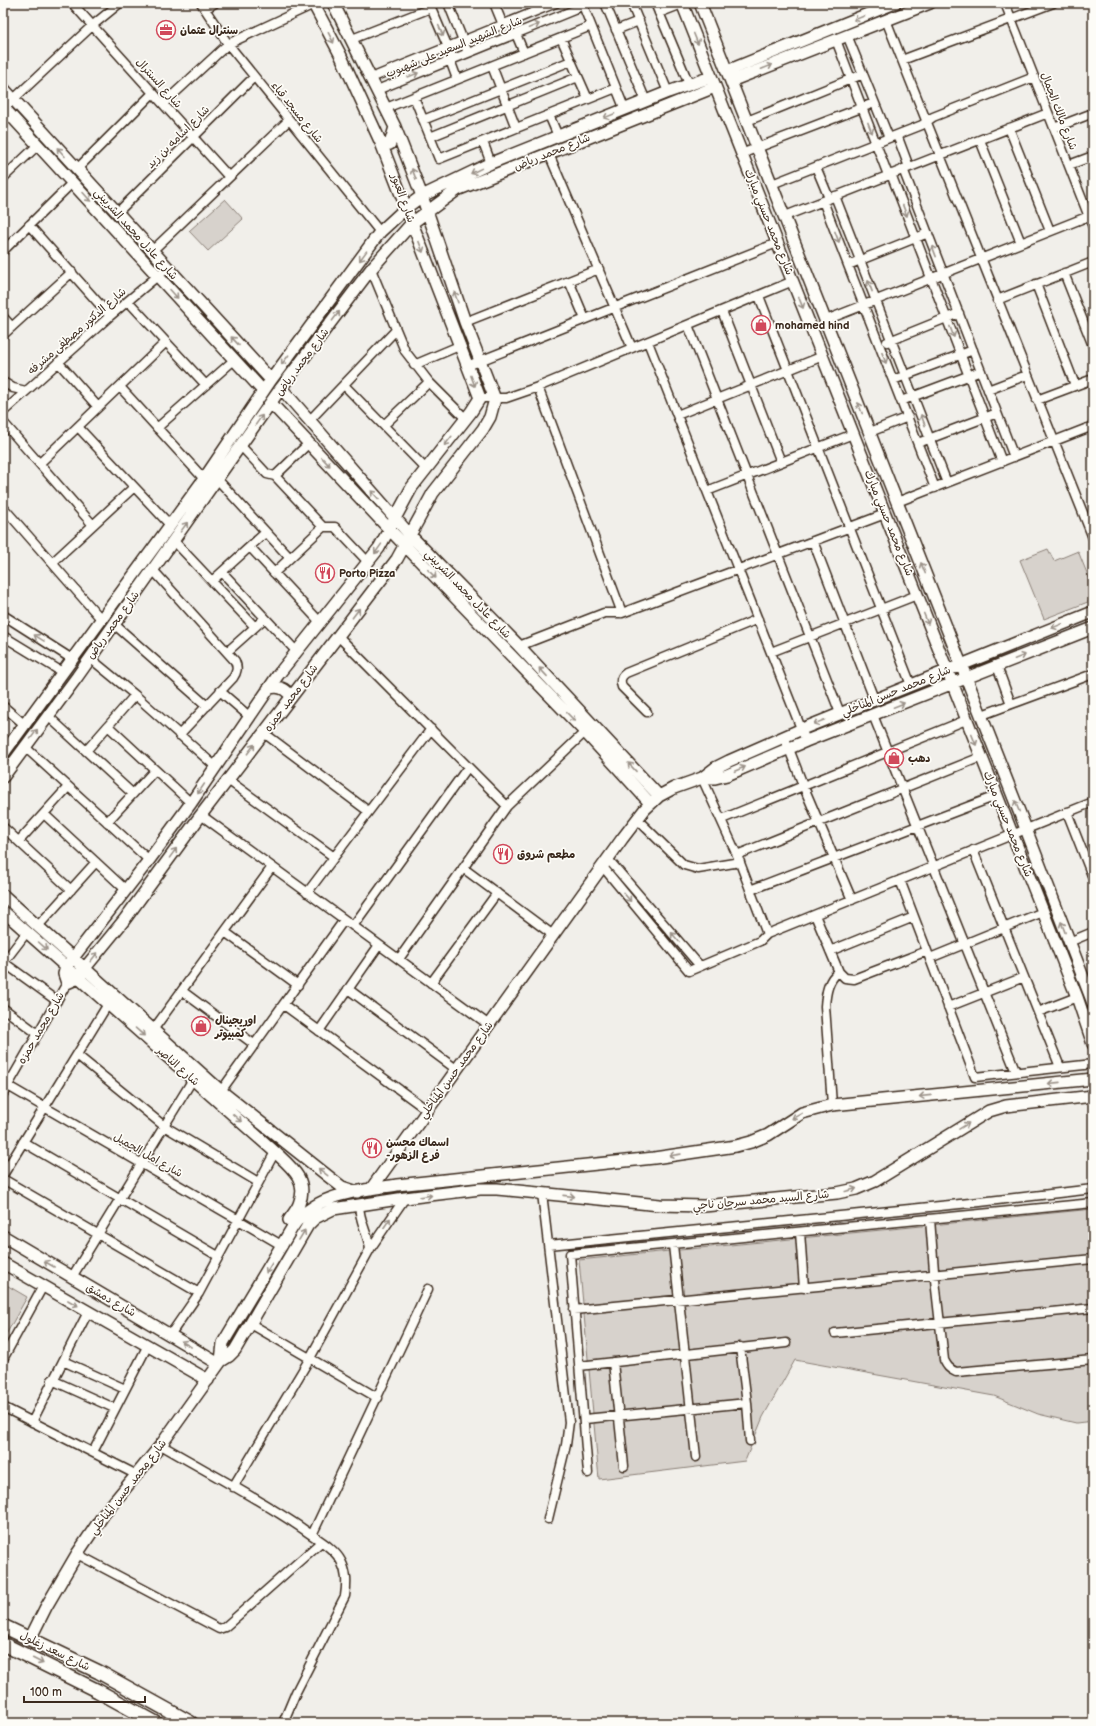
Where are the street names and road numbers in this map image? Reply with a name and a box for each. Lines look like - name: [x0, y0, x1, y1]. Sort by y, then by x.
- street label: شارع الشهيد السعيد على شهبوب: [384, 14, 525, 82]
- street label: شارع السنترال: [132, 55, 185, 112]
- street label: شارع مالك الجمال: [1036, 70, 1080, 152]
- street label: شارع مسجد قباء: [267, 79, 326, 146]
- street label: شارع اسامه بن زيد: [144, 103, 214, 173]
- street label: شارع محمد رياض: [512, 131, 593, 175]
- street label: شارع محمد حسني مبارك: [738, 167, 796, 278]
- street label: شارع العبور: [386, 171, 418, 225]
- street label: شارع عادل محمد الشربيني: [89, 186, 180, 285]
- street label: شارع الدكتور مصطفى مشرفه: [25, 285, 130, 379]
- street label: شارع محمد رياض: [272, 326, 333, 399]
- street label: شارع محمد حسني مبارك: [858, 468, 916, 579]
- street label: شارع عادل محمد الشربيني: [419, 547, 514, 644]
- street label: شارع محمد رياض: [84, 588, 144, 663]
- street label: شارع محمد حمزه: [261, 662, 322, 735]
- street label: شارع محمد حسن المناخلي: [839, 663, 954, 723]
- street label: شارع محمد حسني مبارك: [977, 769, 1035, 880]
- street label: شارع محمد حمزه: [15, 990, 69, 1067]
- street label: شارع محمد حسن المناخلي: [416, 1019, 499, 1123]
- street label: شارع الناصر: [152, 1043, 202, 1090]
- street label: شارع امل الجميل: [110, 1130, 185, 1182]
- street label: شارع السيد محمد سرحان ناجي: [692, 1188, 830, 1216]
- street label: شارع دمشق: [83, 1281, 138, 1321]
- street label: شارع محمد حسن المناخلي: [87, 1437, 172, 1540]
- street label: شارع سعد زغلول: [17, 1628, 92, 1675]

